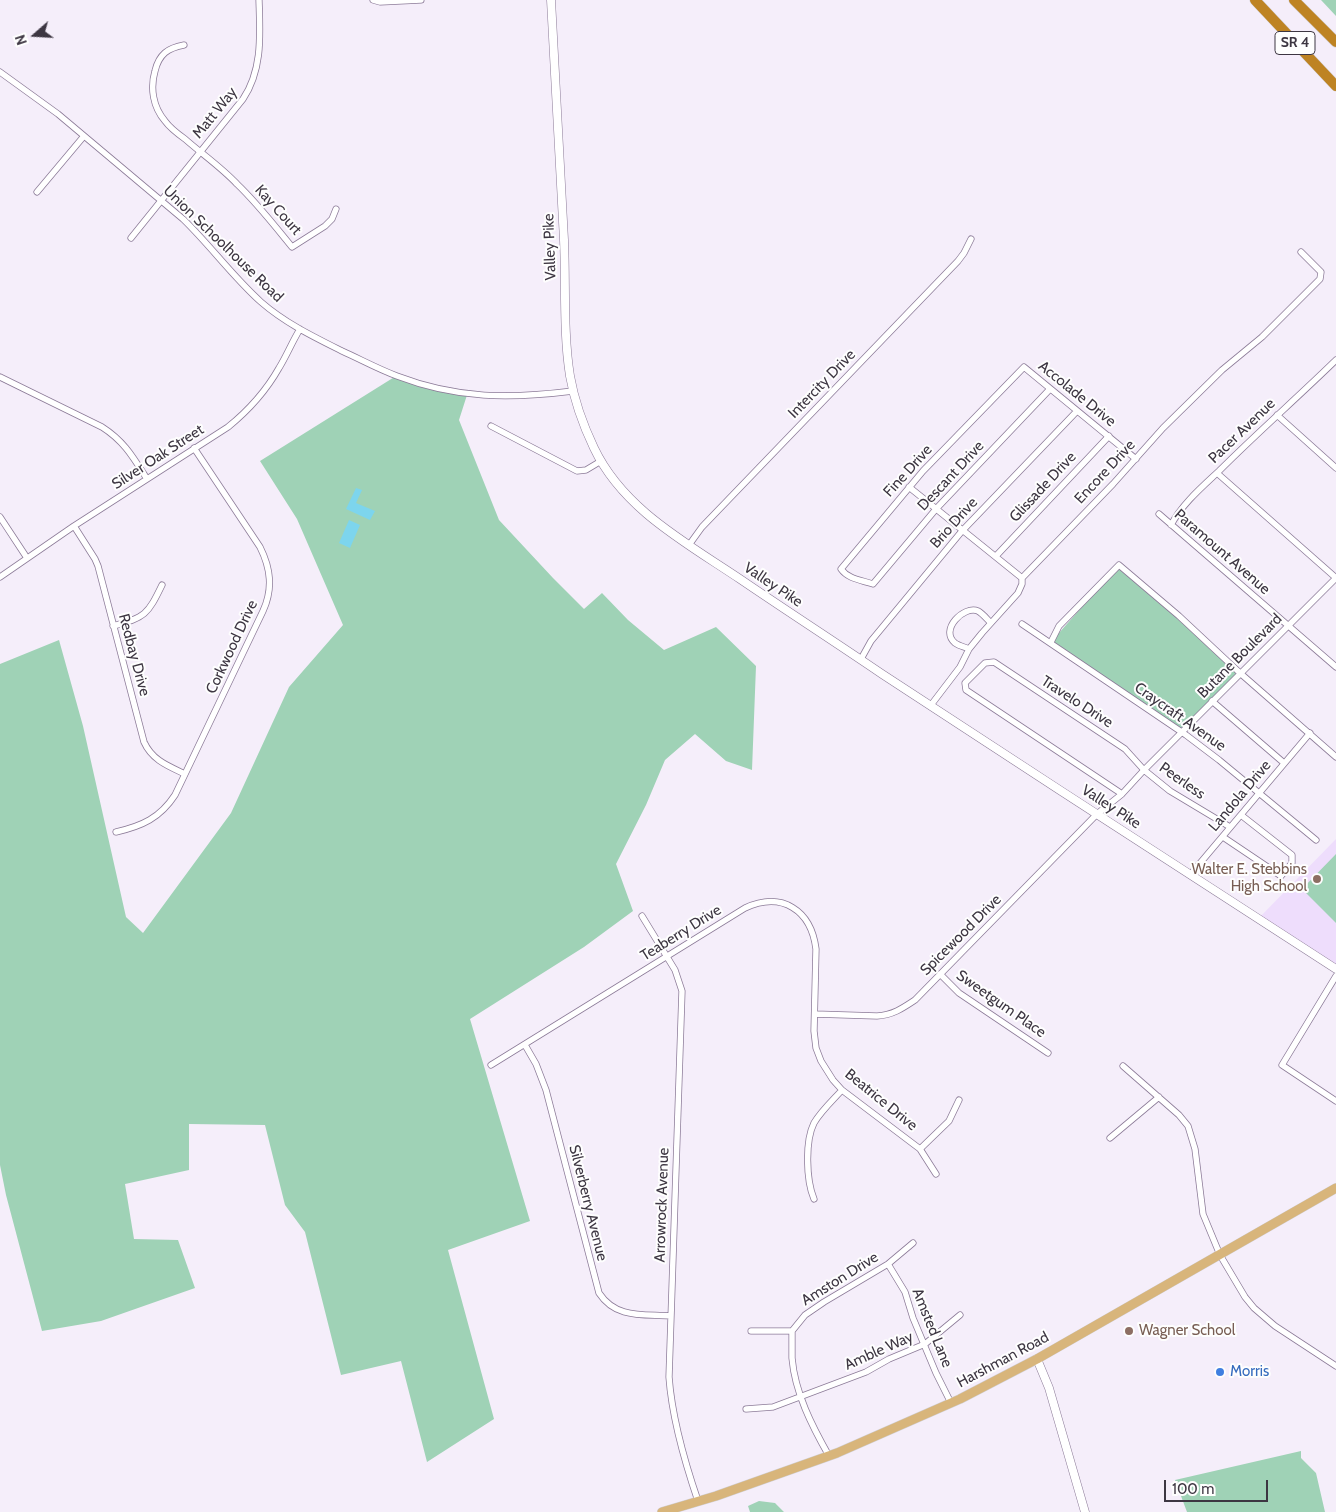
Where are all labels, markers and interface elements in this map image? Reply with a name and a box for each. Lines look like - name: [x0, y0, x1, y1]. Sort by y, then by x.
- north arrow: [10, 10, 60, 60]
- text: N: [11, 32, 31, 47]
- road number: SR 4: [1275, 32, 1315, 54]
- street label: Matt Way: [189, 84, 241, 142]
- street label: Kay Court: [251, 181, 305, 239]
- street label: Union Schoolhouse Road: [159, 182, 287, 306]
- street label: Valley Pike: [540, 213, 560, 281]
- street label: Intercity Drive: [785, 346, 859, 422]
- street label: Accolade Drive: [1035, 357, 1119, 431]
- street label: Pacer Avenue: [1205, 395, 1279, 467]
- street label: Silver Oak Street: [109, 421, 207, 493]
- street label: Encore Drive: [1071, 436, 1139, 508]
- street label: Descant Drive: [914, 437, 988, 515]
- street label: Fine Drive: [880, 441, 936, 501]
- street label: Glissade Drive: [1006, 448, 1080, 526]
- street label: Brio Drive: [927, 494, 981, 552]
- street label: Paramount Avenue: [1170, 506, 1274, 598]
- street label: Valley Pike: [740, 559, 806, 611]
- street label: Corkwood Drive: [202, 597, 262, 697]
- street label: Butane Boulevard: [1194, 610, 1286, 702]
- street label: Redbay Drive: [114, 612, 154, 698]
- street label: Travelo Drive: [1038, 672, 1116, 732]
- street label: Craycraft Avenue: [1131, 679, 1229, 755]
- street label: Landola Drive: [1205, 757, 1275, 835]
- street label: Peerless: [1156, 759, 1208, 803]
- street label: Valley Pike: [1078, 781, 1144, 833]
- place label: Walter E. Stebbins High School: [1192, 861, 1307, 896]
- marker: Walter E. Stebbins High School: [1311, 873, 1323, 885]
- street label: Spicewood Drive: [917, 891, 1005, 979]
- street label: Teaberry Drive: [637, 901, 725, 965]
- street label: Sweetgum Place: [953, 966, 1049, 1042]
- street label: Beatrice Drive: [841, 1065, 921, 1135]
- street label: Silverberry Avenue: [565, 1143, 611, 1263]
- street label: Arrowrock Avenue: [651, 1147, 673, 1263]
- street label: Amston Drive: [798, 1248, 882, 1310]
- street label: Amsted Lane: [908, 1286, 956, 1370]
- place label: Wagner School: [1139, 1322, 1235, 1340]
- marker: Wagner School: [1123, 1325, 1135, 1337]
- street label: Amble Way: [842, 1328, 916, 1374]
- street label: Harshman Road: [954, 1328, 1052, 1392]
- place label: Morris: [1230, 1363, 1269, 1381]
- marker: Morris: [1214, 1366, 1226, 1378]
- scale bar: [1166, 1470, 1270, 1502]
- text: 100 m: [1172, 1480, 1214, 1498]

